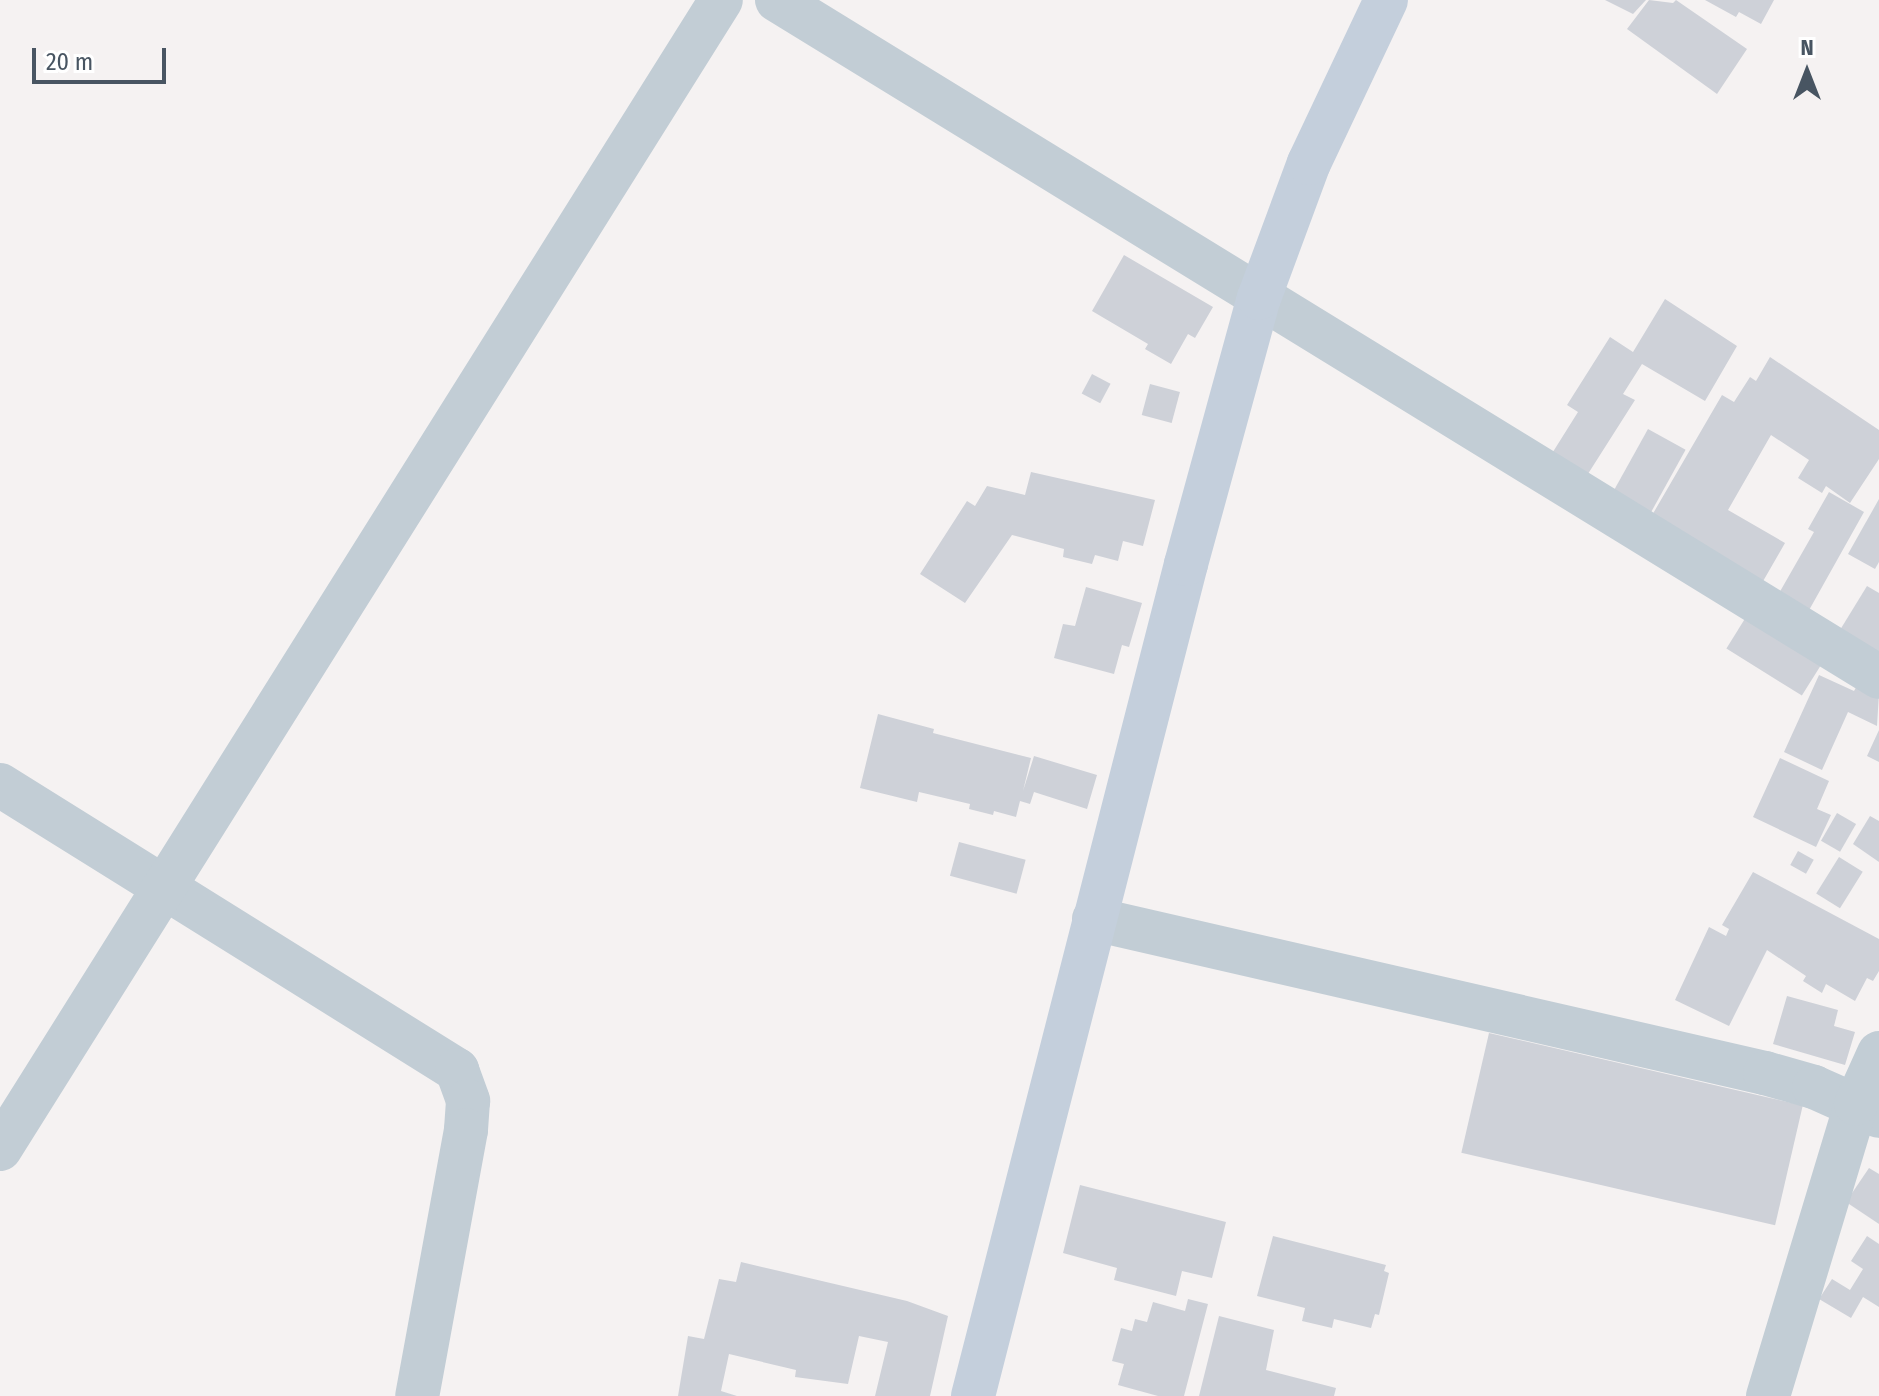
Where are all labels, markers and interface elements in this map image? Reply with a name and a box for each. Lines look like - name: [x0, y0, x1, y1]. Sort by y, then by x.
- scale bar: [36, 32, 170, 82]
- north arrow: [1767, 32, 1847, 112]
- text: N: [1800, 34, 1814, 61]
- text: 20 m: [46, 48, 93, 76]

